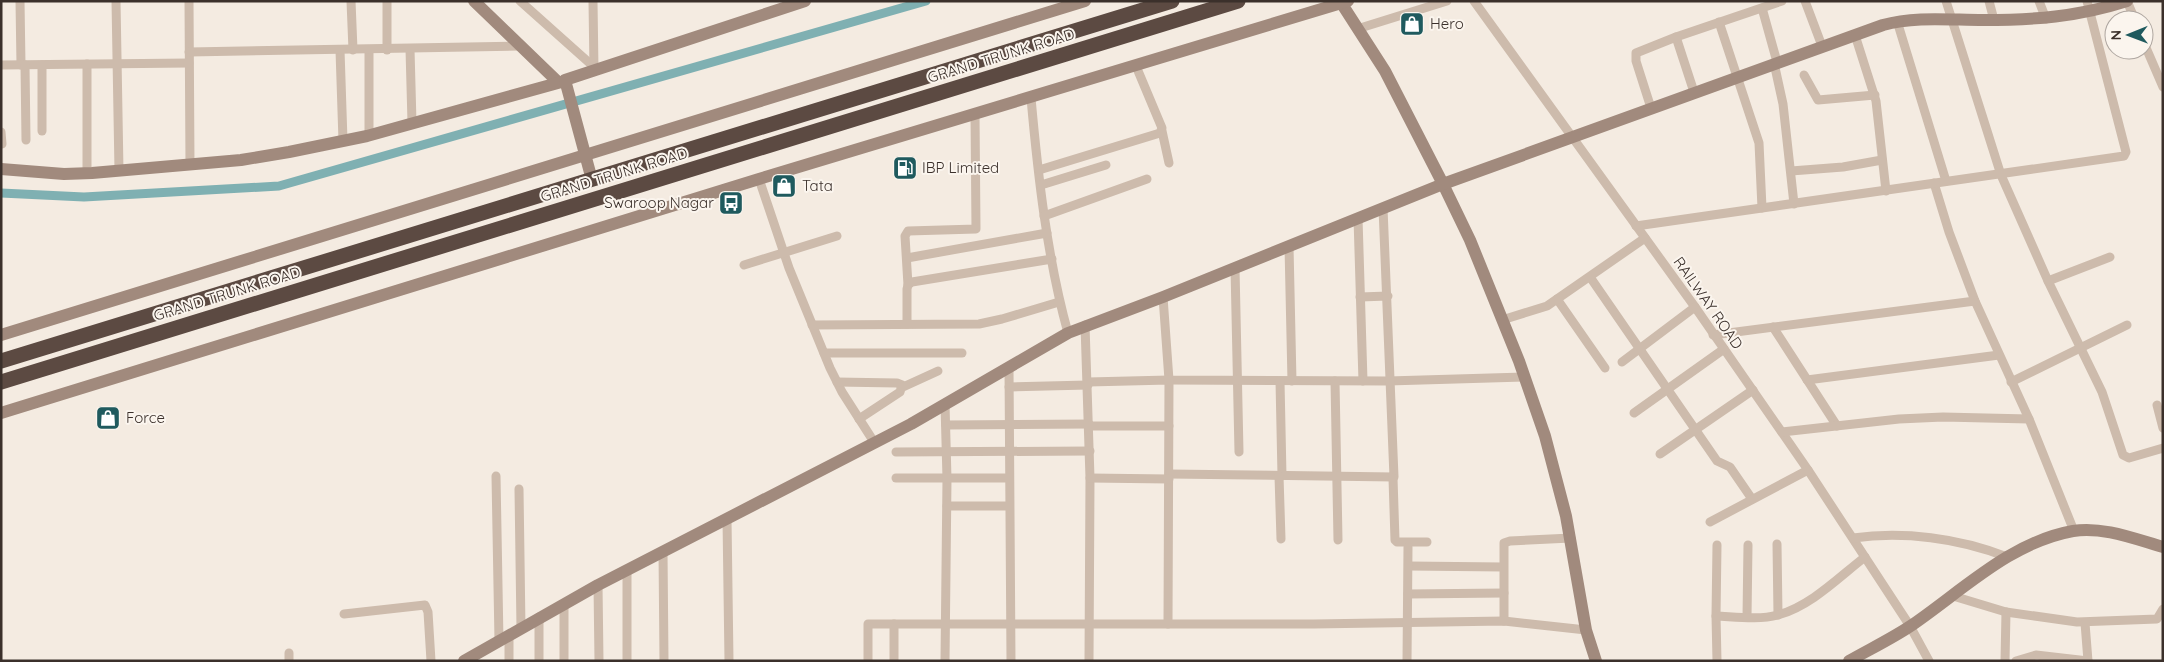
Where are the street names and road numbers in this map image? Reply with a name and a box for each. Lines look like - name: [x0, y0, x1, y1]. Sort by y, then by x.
- street label: GRAND TRUNK ROAD: [925, 24, 1077, 87]
- street label: GRAND TRUNK ROAD: [538, 143, 690, 206]
- street label: RAILWAY ROAD: [1669, 253, 1747, 353]
- street label: GRAND TRUNK ROAD: [151, 262, 303, 325]

